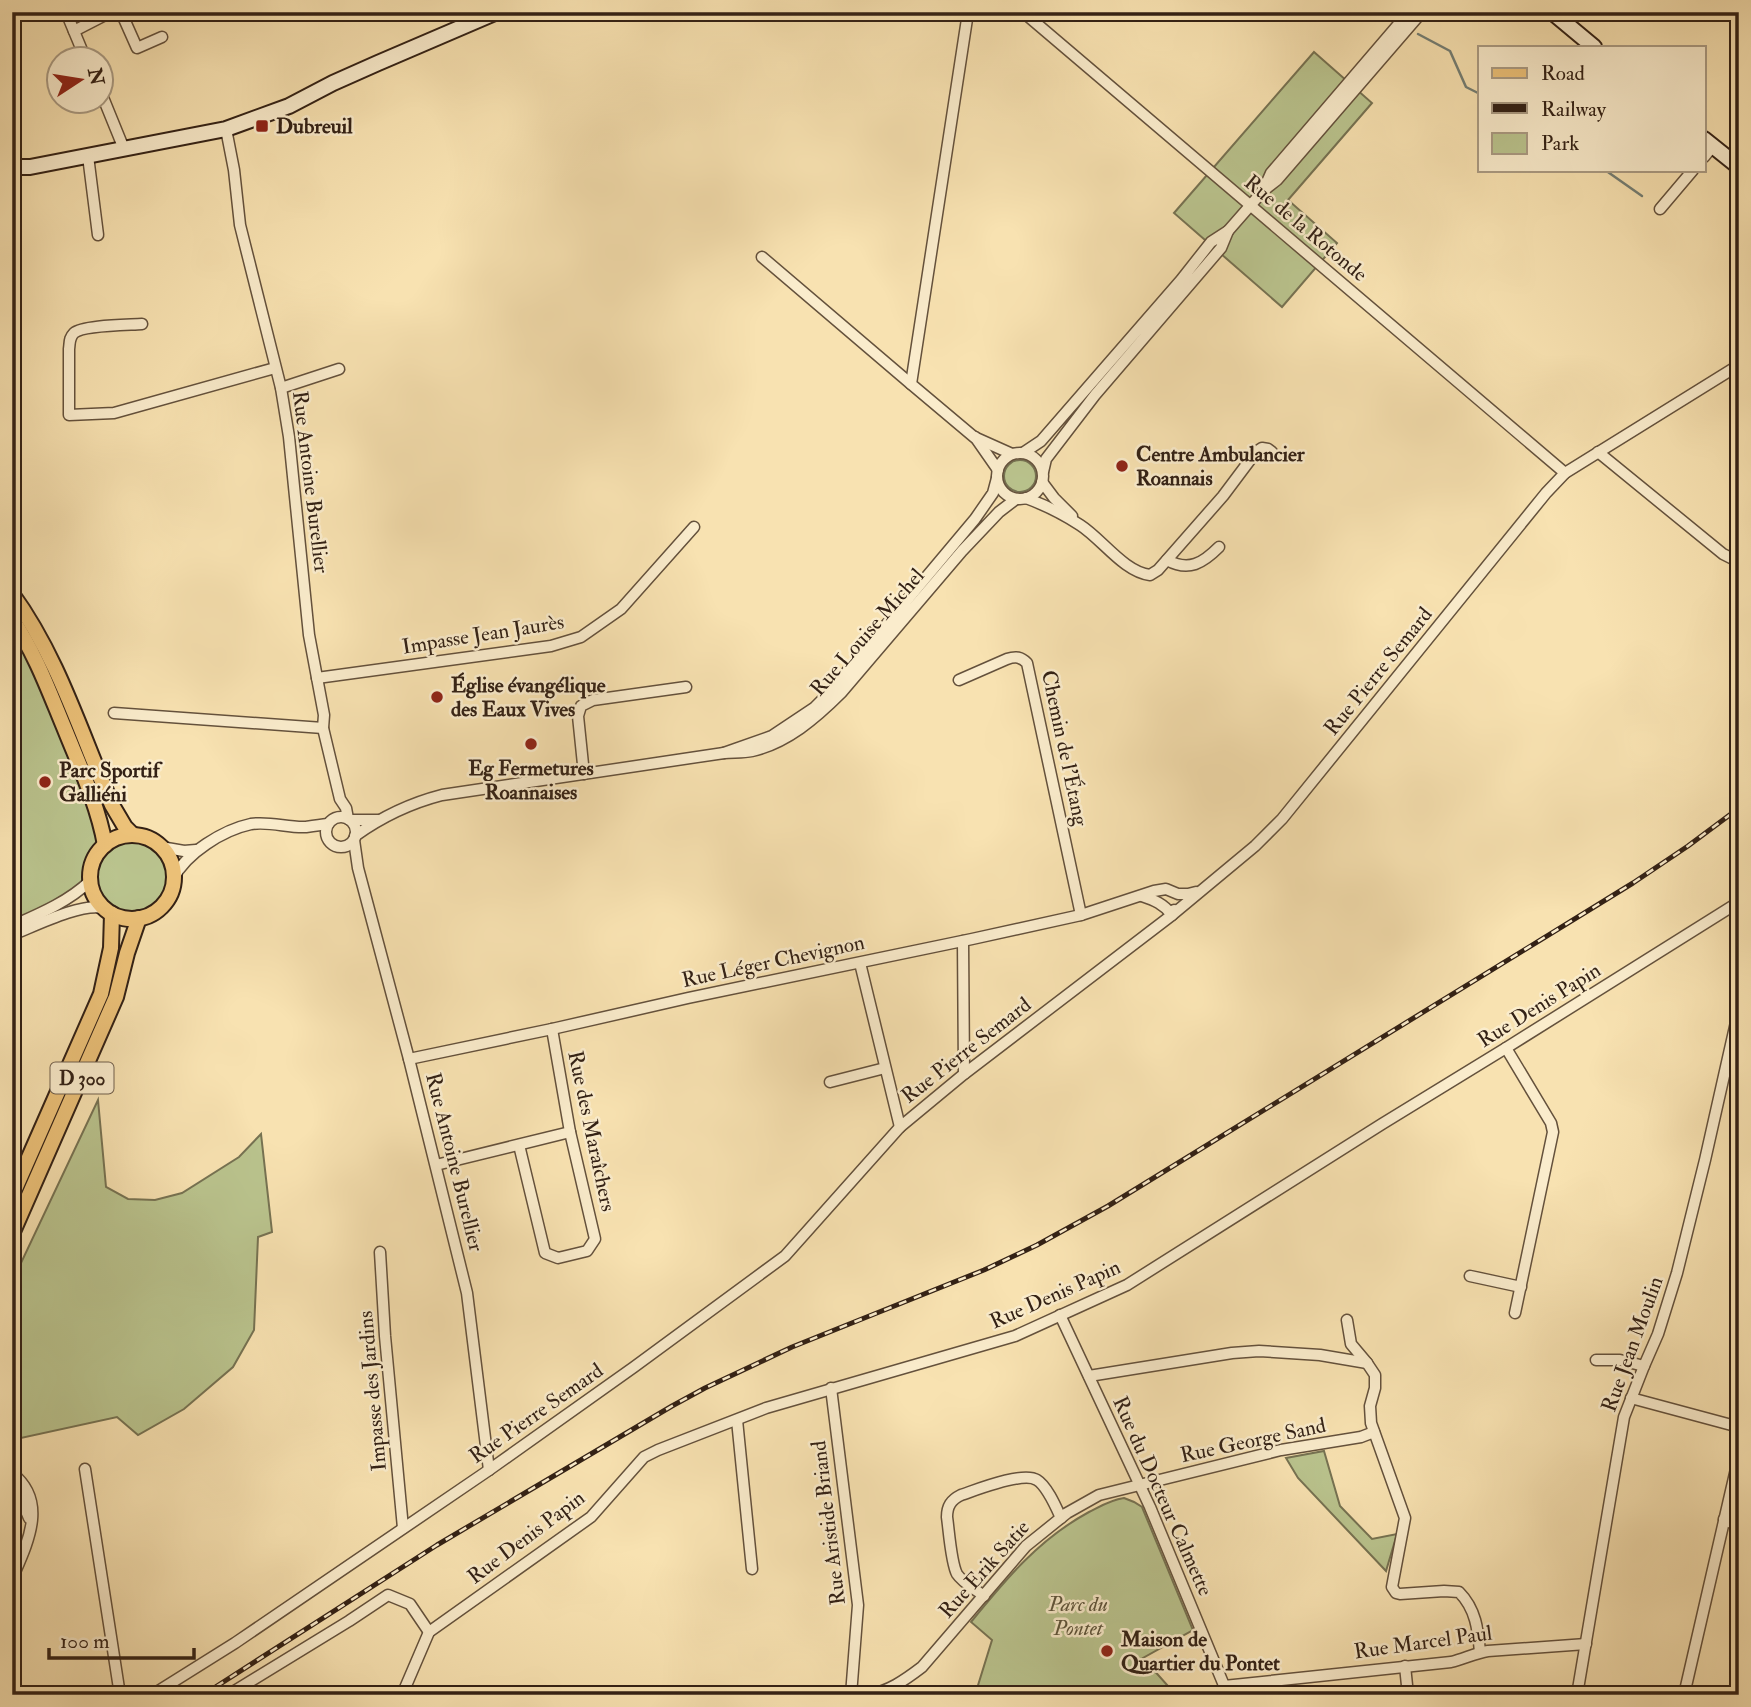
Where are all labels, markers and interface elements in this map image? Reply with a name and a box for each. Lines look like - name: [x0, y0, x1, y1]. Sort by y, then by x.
- north arrow: [46, 46, 116, 116]
- legend: [1478, 46, 1706, 172]
- text: Road: [1541, 60, 1586, 87]
- text: N: [82, 65, 109, 88]
- text: Railway: [1541, 96, 1607, 123]
- place label: Dubreuil: [276, 113, 353, 140]
- marker: Dubreuil: [254, 118, 270, 134]
- text: Park: [1541, 130, 1579, 157]
- street label: Rue de la Rotonde: [1239, 169, 1373, 288]
- street label: Rue Antoine Burellier: [286, 389, 335, 575]
- place label: Centre Ambulancier Roannais: [1136, 441, 1306, 492]
- marker: Centre Ambulancier Roannais: [1114, 458, 1130, 474]
- street label: Rue Louise Michel: [805, 562, 931, 702]
- street label: Rue Pierre Semard: [1318, 601, 1439, 741]
- street label: Impasse Jean Jaurès: [400, 608, 566, 661]
- street label: Chemin de l'Étang: [1035, 668, 1094, 829]
- place label: Église évangélique des Eaux Vives: [451, 672, 606, 723]
- marker: Église évangélique des Eaux Vives: [429, 689, 445, 705]
- marker: Eg Fermetures Roannaises: [523, 736, 539, 752]
- place label: Eg Fermetures Roannaises: [468, 755, 594, 806]
- place label: Parc Sportif Galliéni: [59, 757, 163, 808]
- marker: Parc Sportif Galliéni: [37, 774, 53, 790]
- street label: Rue Léger Chevignon: [679, 929, 867, 994]
- street label: Rue Denis Papin: [1473, 957, 1606, 1054]
- street label: Rue Pierre Semard: [896, 991, 1037, 1110]
- street label: Rue des Maraîchers: [561, 1048, 622, 1214]
- road number: D 300: [50, 1062, 114, 1094]
- street label: Rue Antoine Burellier: [419, 1070, 490, 1255]
- street label: Rue Denis Papin: [986, 1254, 1125, 1335]
- street label: Rue Jean Moulin: [1595, 1273, 1670, 1416]
- street label: Impasse des Jardins: [352, 1310, 393, 1472]
- street label: Rue Pierre Semard: [464, 1357, 609, 1470]
- street label: Rue du Docteur Calmette: [1106, 1392, 1219, 1600]
- street label: Rue George Sand: [1178, 1412, 1329, 1469]
- street label: Rue Aristide Briand: [805, 1439, 852, 1607]
- street label: Rue Denis Papin: [462, 1484, 591, 1590]
- street label: Rue Erik Satie: [933, 1514, 1036, 1624]
- park label: Parc du Pontet: [1047, 1591, 1108, 1642]
- scale bar: [49, 1616, 194, 1660]
- street label: Rue Marcel Paul: [1352, 1619, 1494, 1666]
- place label: Maison de Quartier du Pontet: [1120, 1626, 1280, 1677]
- text: 100 m: [60, 1628, 110, 1655]
- marker: Maison de Quartier du Pontet: [1099, 1643, 1115, 1659]

